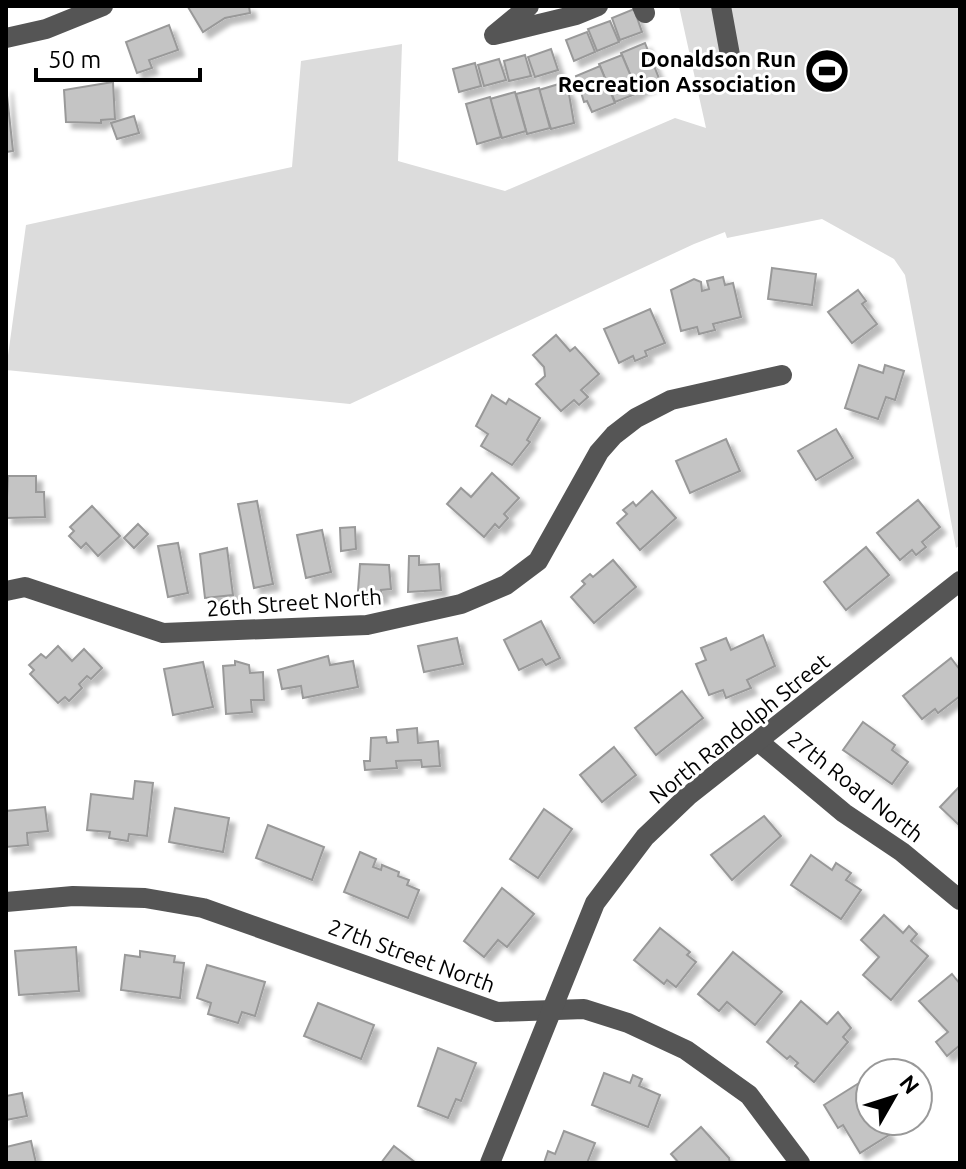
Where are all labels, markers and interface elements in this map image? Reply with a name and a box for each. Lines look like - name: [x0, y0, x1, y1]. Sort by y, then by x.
- scale bar: [36, 32, 200, 82]
- text: 50 m: [48, 46, 101, 73]
- place label: Donaldson Run Recreation Association: [558, 46, 796, 96]
- sports icon: Donaldson Run Recreation Association: [803, 47, 851, 95]
- street label: 26th Street North: [206, 583, 382, 621]
- street label: North Randolph Street: [644, 648, 834, 808]
- street label: 27th Road North: [783, 725, 929, 847]
- street label: 27th Street North: [325, 913, 499, 997]
- north arrow: [854, 1057, 934, 1137]
- text: N: [895, 1070, 925, 1098]

